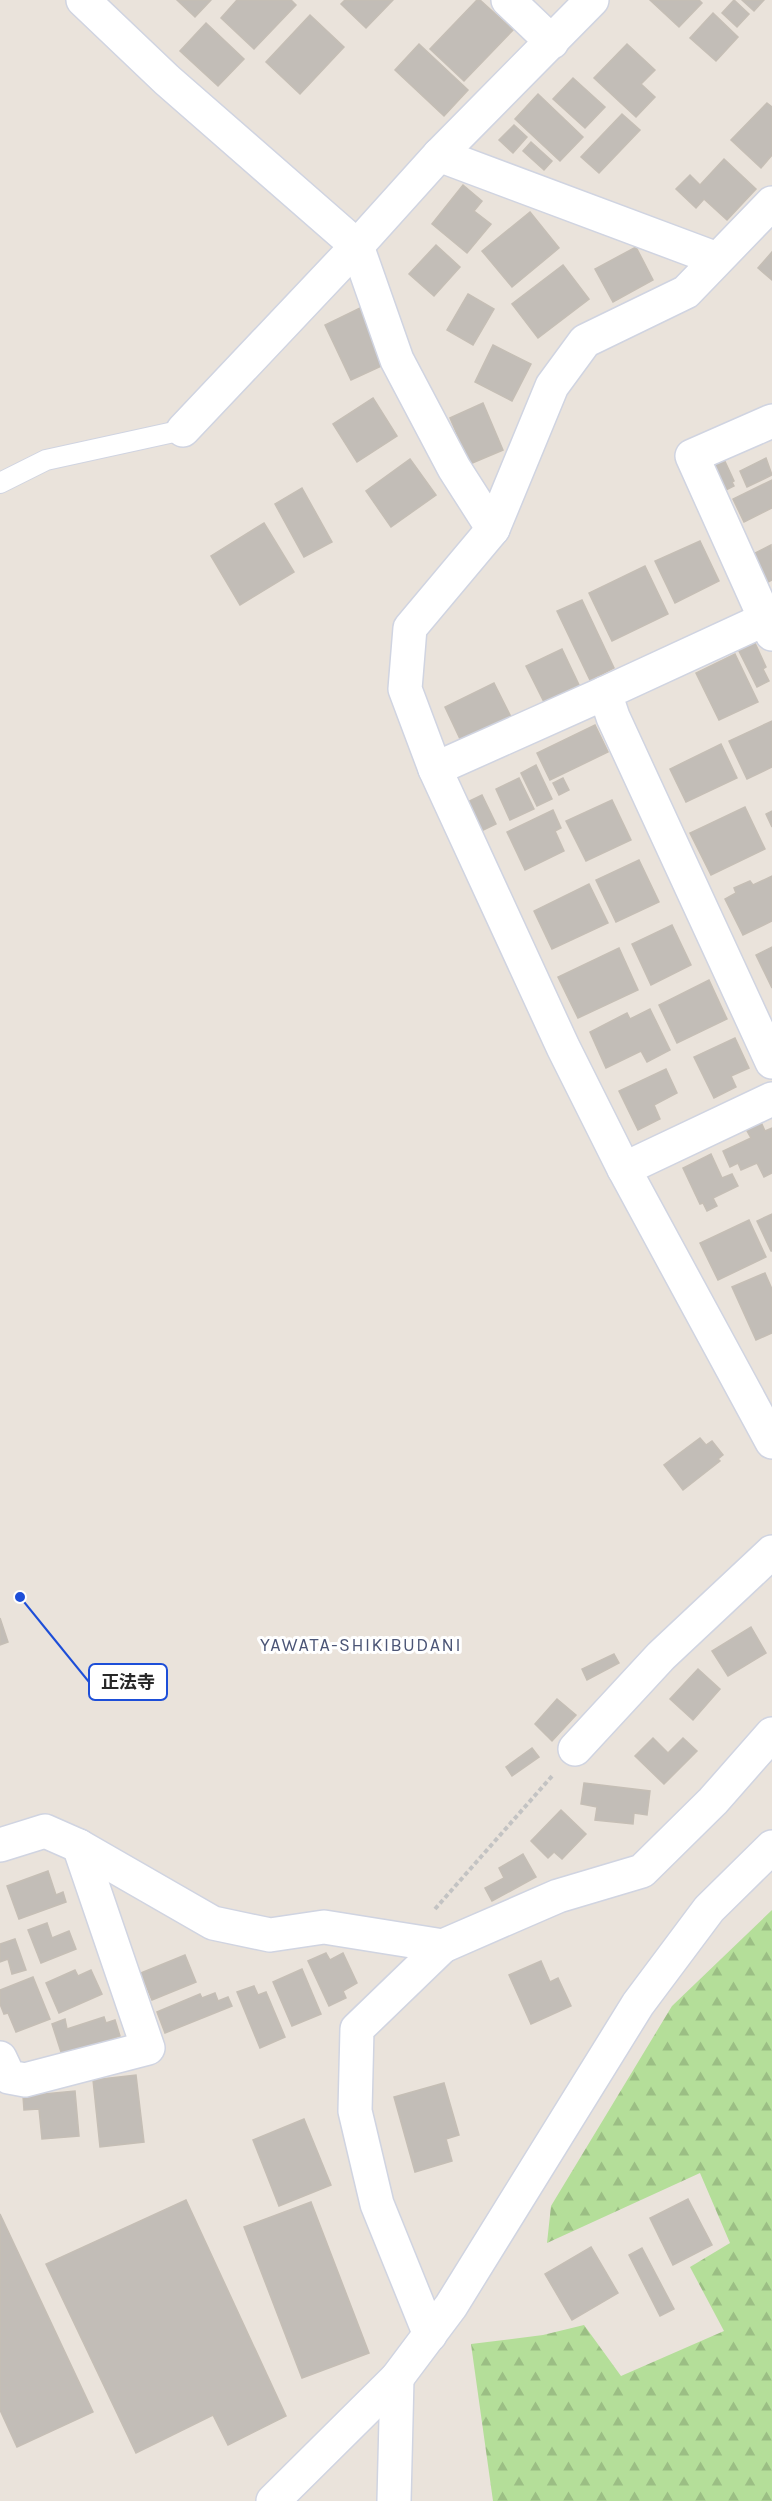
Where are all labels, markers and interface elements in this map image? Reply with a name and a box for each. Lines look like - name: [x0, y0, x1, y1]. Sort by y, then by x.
- district label: YAWATA-SHIKIBUDANI: [260, 1634, 462, 1656]
- callout: 正法寺: [89, 1664, 167, 1700]
- text: 正法寺: [101, 1671, 155, 1693]

